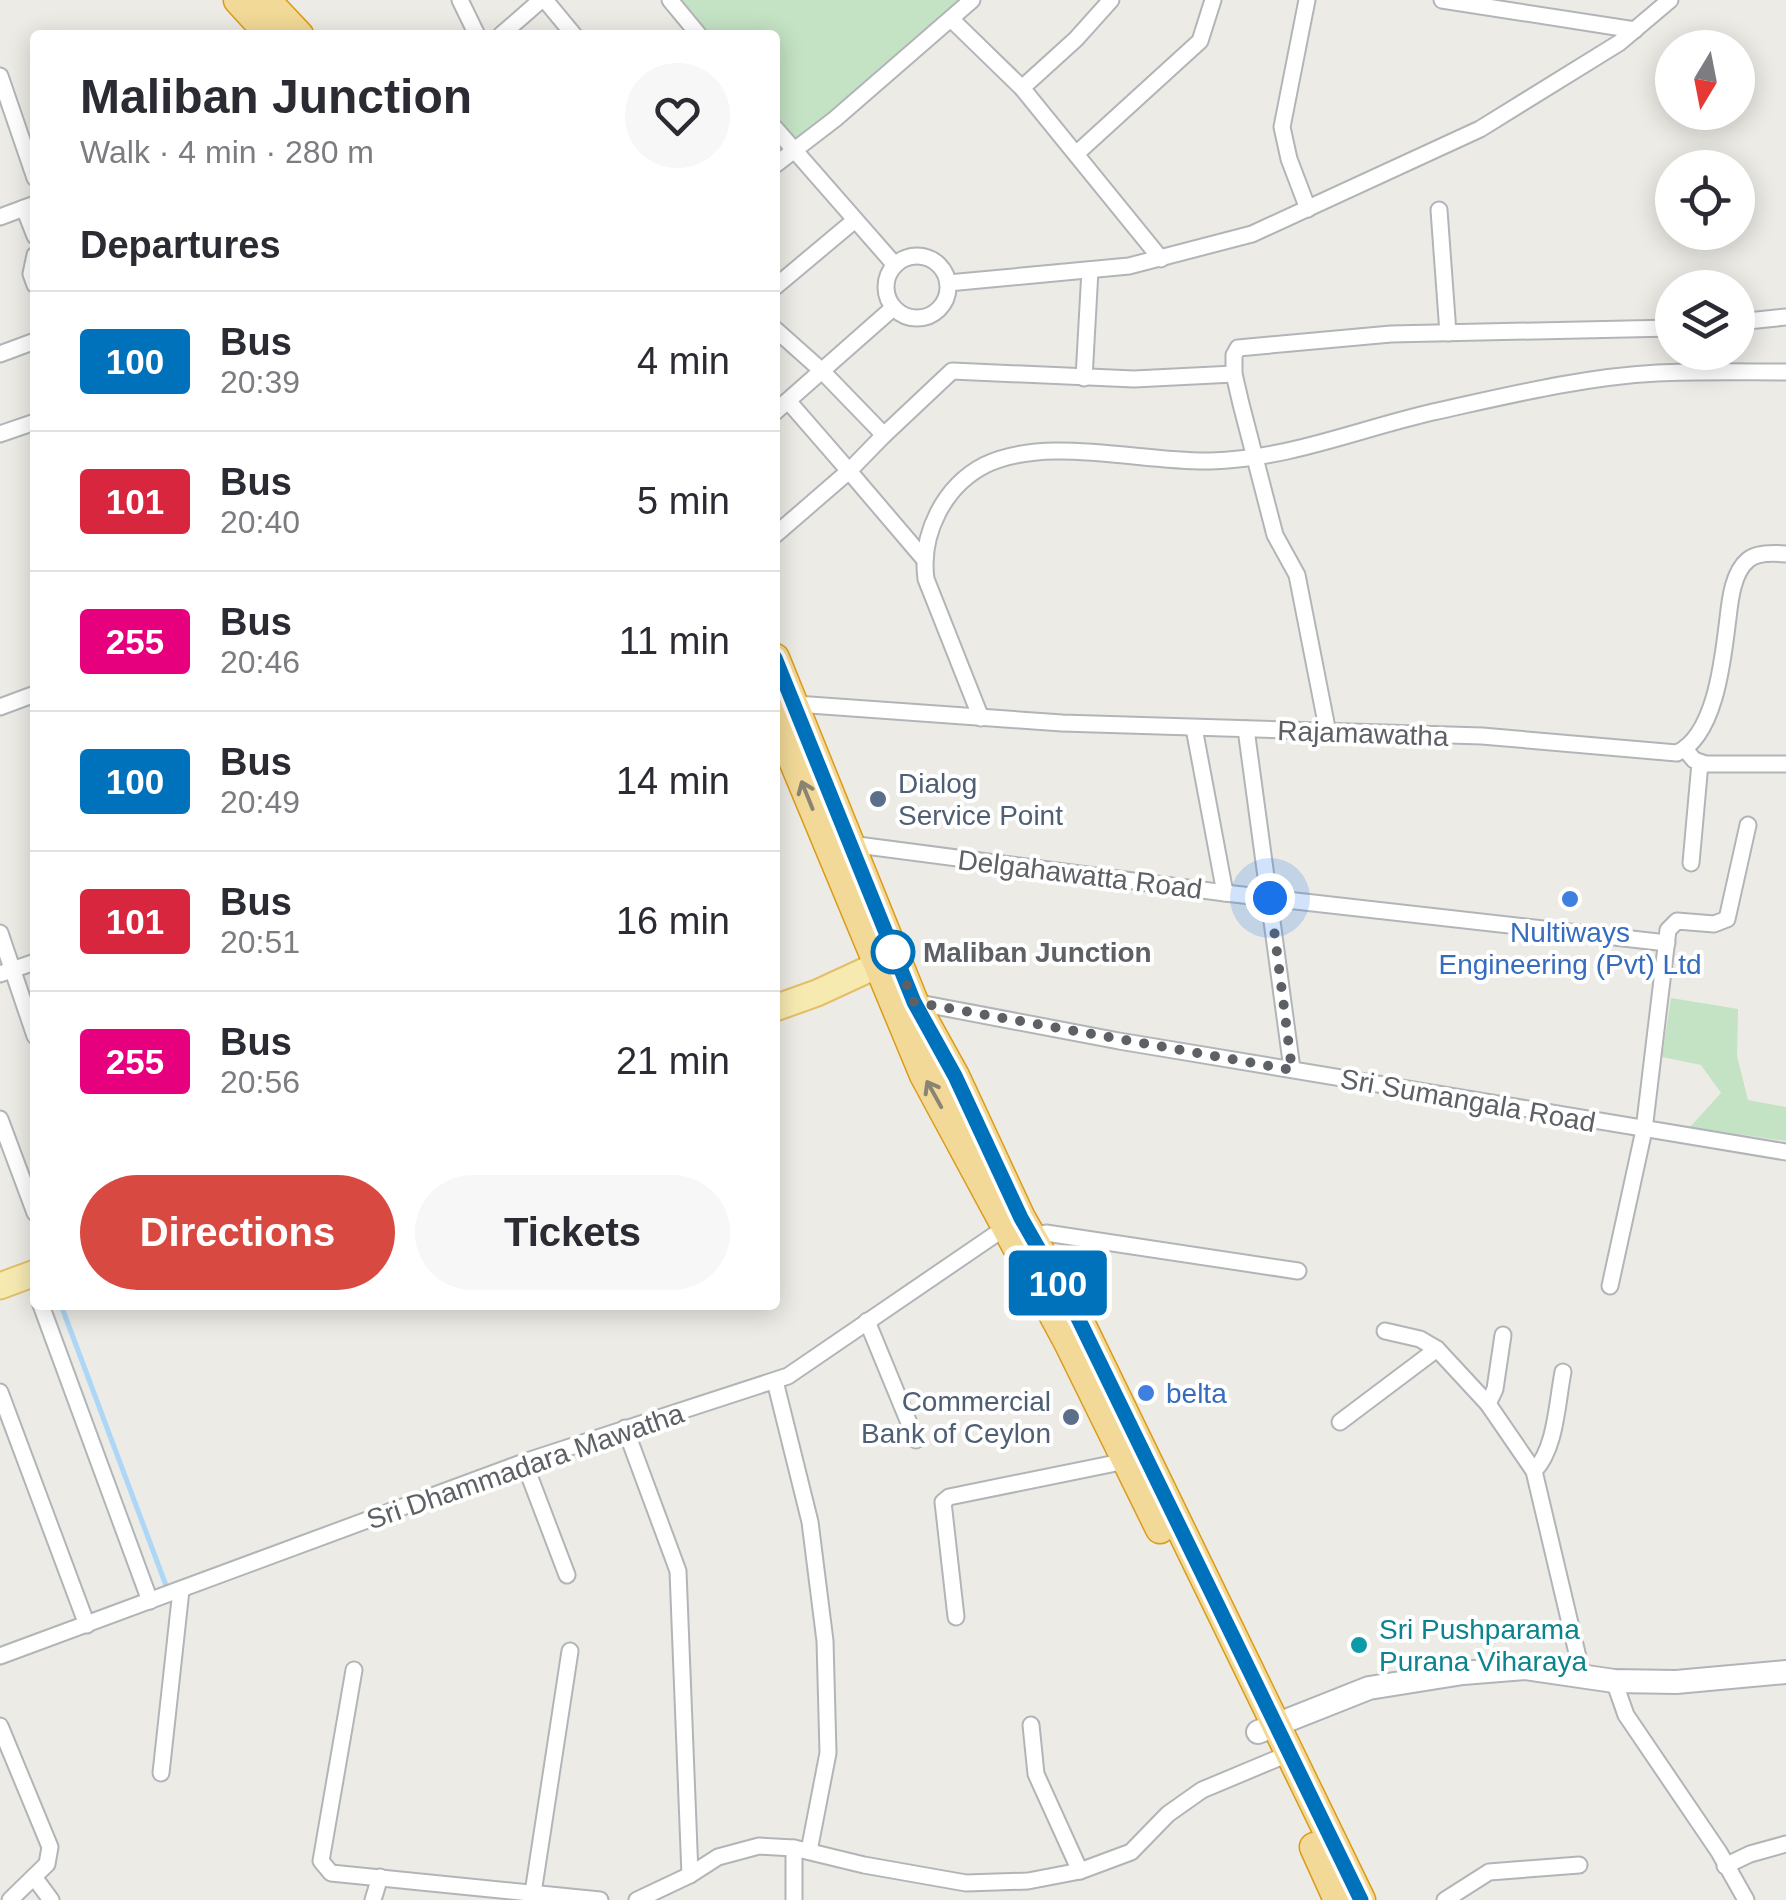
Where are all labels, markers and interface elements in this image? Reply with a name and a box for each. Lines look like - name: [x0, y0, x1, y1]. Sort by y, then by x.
- north arrow: [1655, 30, 1755, 130]
- map controls: [1655, 30, 1755, 370]
- button: heart: [625, 63, 730, 168]
- text: Maliban Junction: [80, 70, 472, 123]
- text: Walk · 4 min · 280 m: [80, 134, 374, 170]
- button: locate: [1655, 150, 1755, 250]
- text: Departures: [80, 224, 281, 266]
- button: layers: [1655, 270, 1755, 370]
- text: Bus: [220, 321, 292, 363]
- text: 4 min: [637, 340, 730, 382]
- text: 100: [106, 342, 164, 381]
- text: 20:39: [220, 364, 300, 400]
- text: Bus: [220, 461, 292, 503]
- text: 5 min: [637, 480, 730, 522]
- text: 101: [106, 482, 164, 521]
- text: 20:40: [220, 504, 300, 540]
- text: Bus: [220, 601, 292, 643]
- text: 11 min: [619, 620, 730, 662]
- text: 255: [106, 622, 164, 661]
- text: 20:46: [220, 644, 300, 680]
- street label: Rajamawatha: [1277, 715, 1449, 752]
- text: Bus: [220, 741, 292, 783]
- text: 14 min: [616, 760, 730, 802]
- text: 100: [106, 762, 164, 801]
- place label: Dialog Service Point: [898, 768, 1063, 831]
- one-way arrow: [797, 780, 815, 811]
- text: 20:49: [220, 784, 300, 820]
- marker: Dialog Service Point: [867, 788, 889, 810]
- street label: Delgahawatta Road: [956, 844, 1204, 905]
- your location: [1245, 873, 1295, 923]
- text: Bus: [220, 881, 292, 923]
- marker: Nultiways Engineering (Pvt) Ltd: [1559, 888, 1581, 910]
- text: 16 min: [616, 900, 730, 942]
- text: 101: [106, 902, 164, 941]
- place label: Nultiways Engineering (Pvt) Ltd: [1438, 917, 1702, 980]
- text: 20:51: [220, 924, 300, 960]
- marker: Maliban Junction: [872, 931, 914, 973]
- place label: Maliban Junction: [923, 937, 1152, 968]
- text: Bus: [220, 1021, 292, 1063]
- text: 21 min: [616, 1040, 730, 1082]
- text: 255: [106, 1042, 164, 1081]
- street label: Sri Sumangala Road: [1338, 1063, 1598, 1138]
- text: 20:56: [220, 1064, 300, 1100]
- one-way arrow: [924, 1079, 944, 1109]
- button: Directions: [80, 1175, 395, 1290]
- button: Tickets: [415, 1175, 730, 1290]
- line badge: 100: [1000, 1250, 1116, 1316]
- text: 100: [1029, 1264, 1087, 1303]
- place label: belta: [1166, 1378, 1227, 1409]
- marker: belta: [1135, 1382, 1157, 1404]
- place label: Commercial Bank of Ceylon: [861, 1386, 1051, 1449]
- street label: Sri Dhammadara Mawatha: [363, 1397, 688, 1535]
- marker: Commercial Bank of Ceylon: [1060, 1406, 1082, 1428]
- place label: Sri Pushparama Purana Viharaya: [1379, 1614, 1588, 1677]
- marker: Sri Pushparama Purana Viharaya: [1348, 1634, 1370, 1656]

